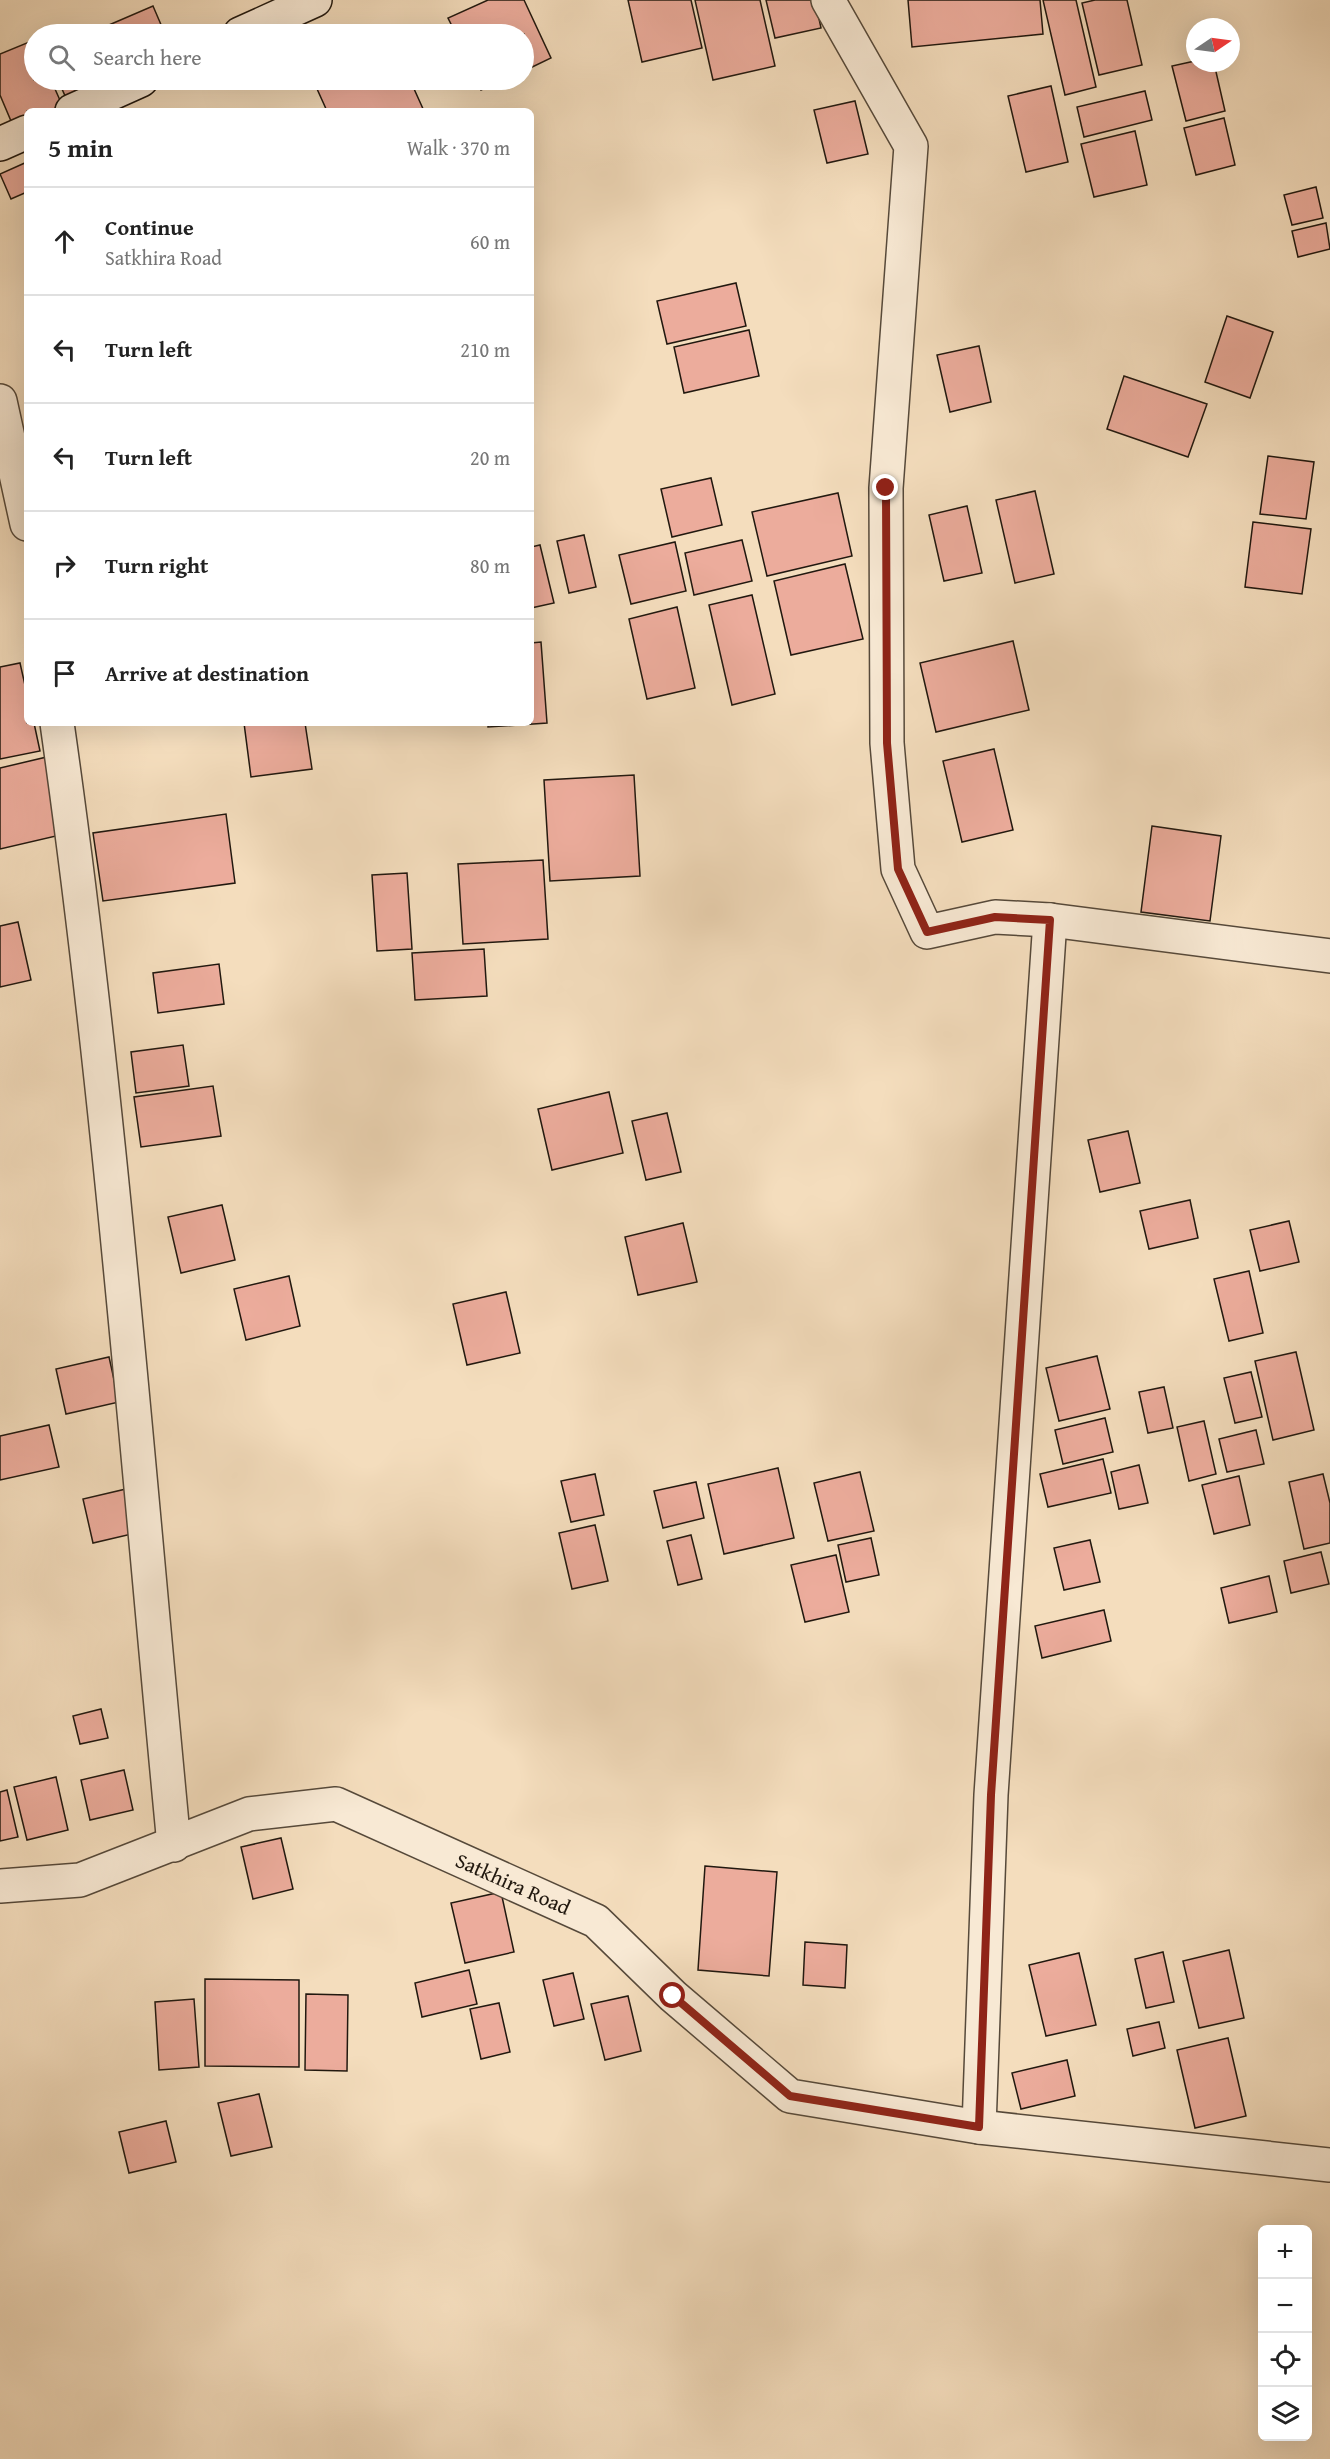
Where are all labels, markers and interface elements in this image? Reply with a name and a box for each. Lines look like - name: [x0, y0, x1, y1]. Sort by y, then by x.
- north arrow: [1186, 18, 1240, 72]
- search box: [24, 24, 534, 90]
- icon: search: [45, 41, 78, 74]
- text: Search here: [93, 41, 202, 73]
- text: 5 min: [48, 128, 113, 167]
- text: Walk · 370 m: [407, 133, 510, 162]
- text: Continue: [105, 211, 194, 243]
- icon: ahead: [48, 225, 81, 258]
- text: 60 m: [470, 227, 510, 256]
- text: Satkhira Road: [105, 243, 222, 272]
- icon: left: [48, 333, 81, 366]
- text: Turn left: [105, 333, 192, 365]
- text: 210 m: [460, 335, 510, 364]
- icon: left: [48, 441, 81, 474]
- text: Turn left: [105, 441, 192, 473]
- text: 20 m: [470, 443, 510, 472]
- route end: [872, 474, 898, 500]
- icon: right: [48, 549, 81, 582]
- text: Turn right: [105, 549, 208, 581]
- text: 80 m: [470, 551, 510, 580]
- icon: arrive: [48, 657, 81, 690]
- text: Arrive at destination: [105, 657, 309, 689]
- street label: Satkhira Road: [451, 1844, 576, 1923]
- route start: [659, 1982, 685, 2008]
- map controls: [1258, 2225, 1312, 2441]
- button: +: [1258, 2225, 1312, 2279]
- button: −: [1258, 2279, 1312, 2333]
- button: locate: [1258, 2333, 1312, 2387]
- button: layers: [1258, 2387, 1312, 2441]

